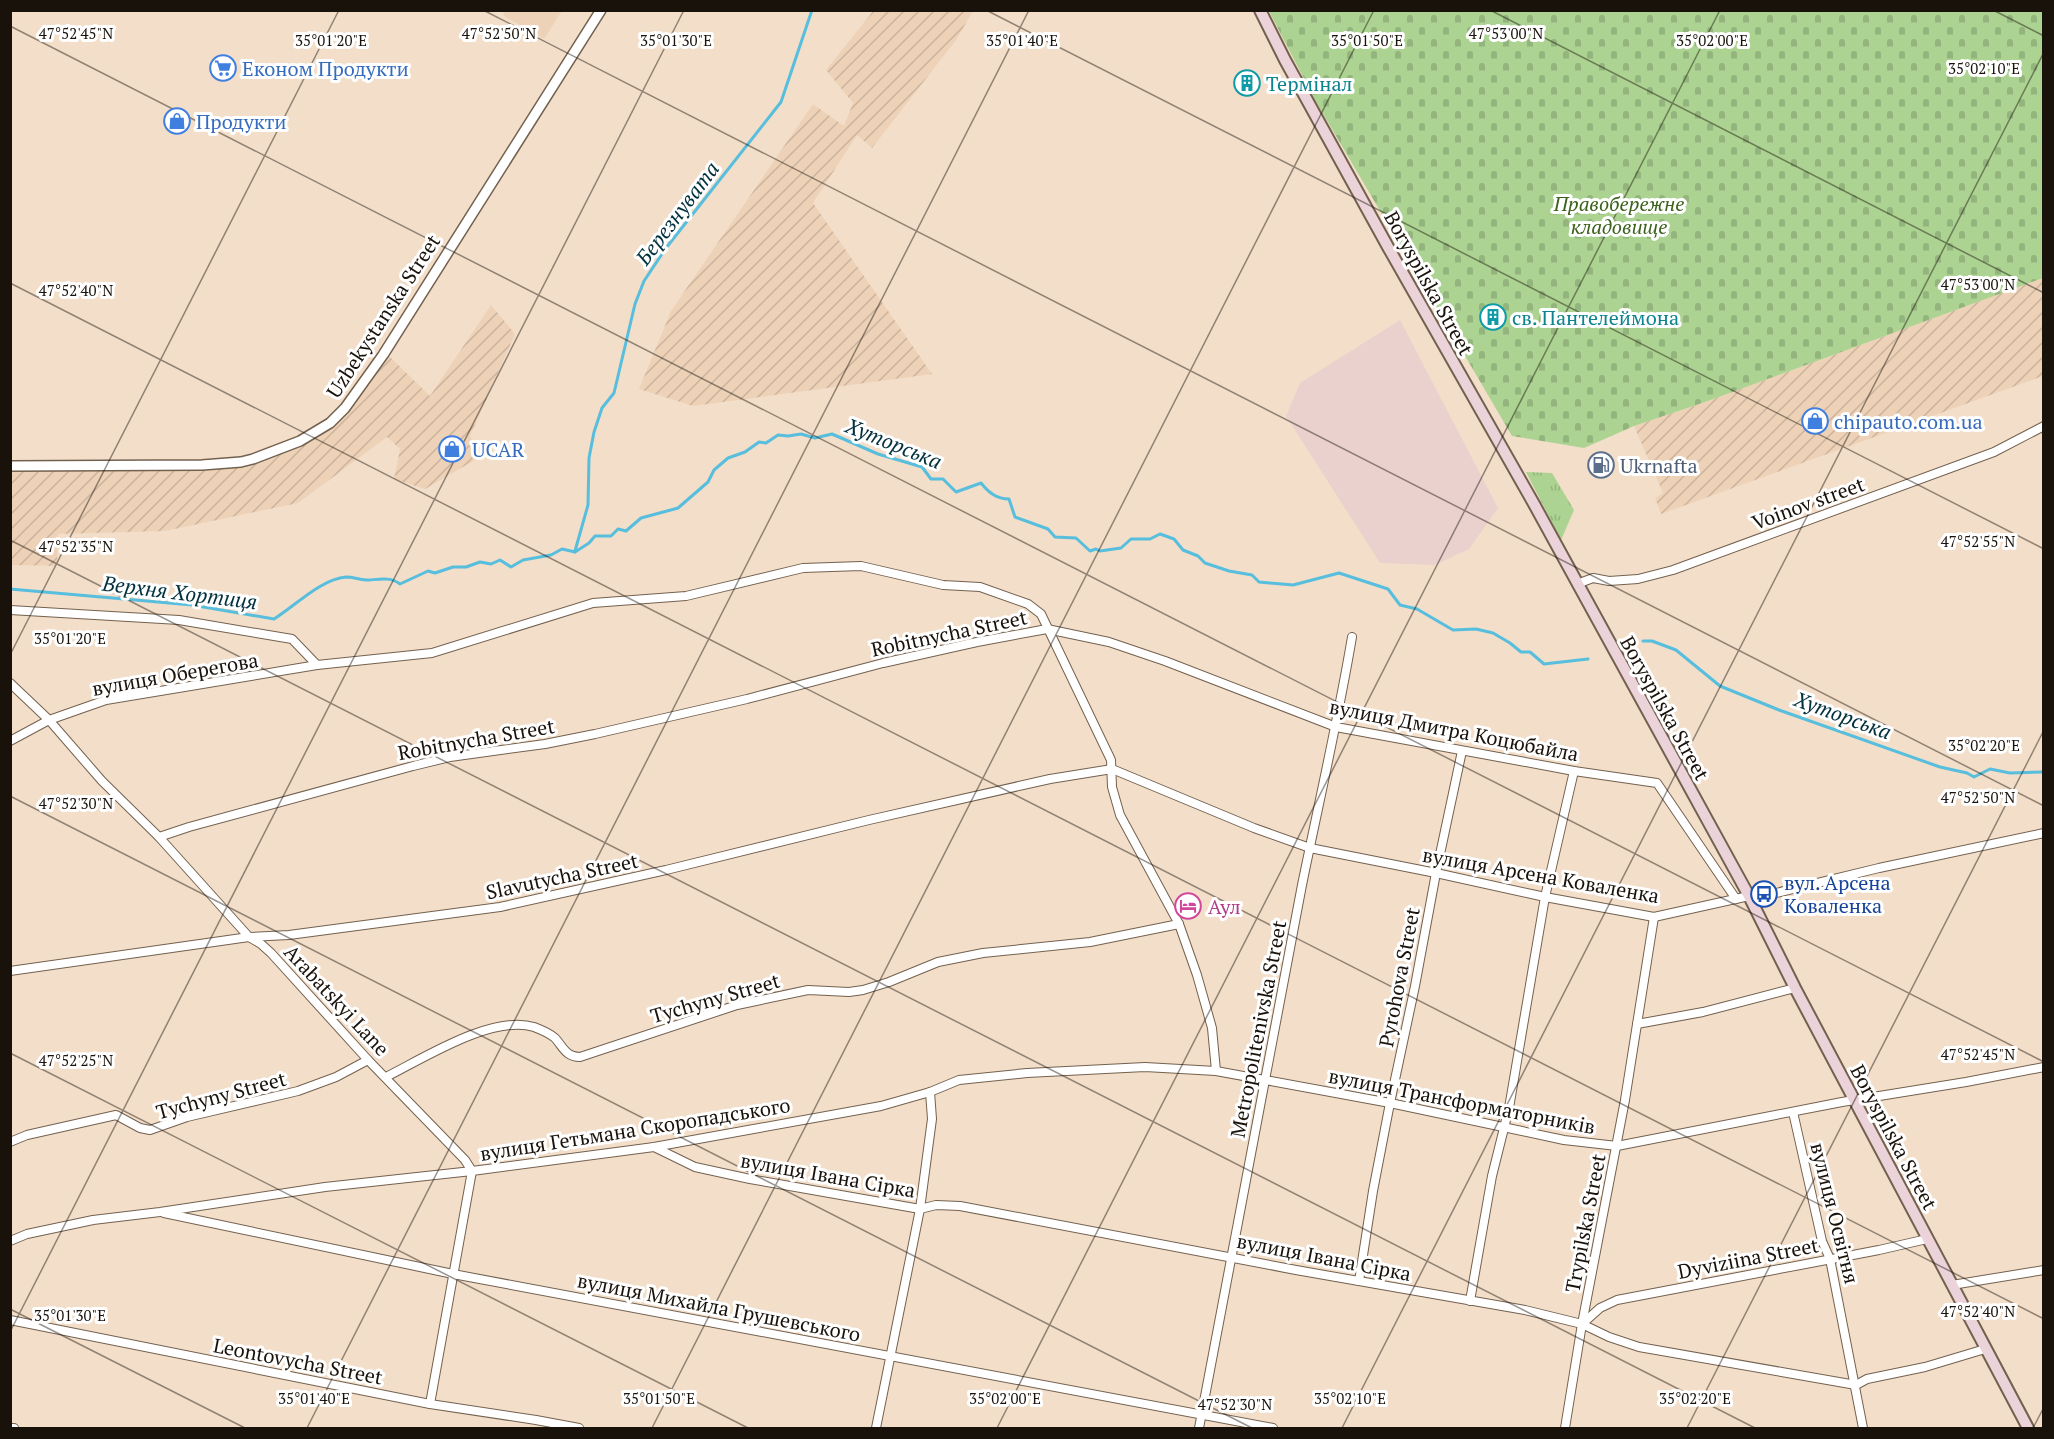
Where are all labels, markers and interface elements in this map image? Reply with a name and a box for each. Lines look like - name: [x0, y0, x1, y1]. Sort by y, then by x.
- text: 47°52'45"N: [39, 23, 113, 43]
- text: 47°52'50"N: [462, 23, 536, 43]
- text: 47°53'00"N: [1469, 23, 1543, 43]
- text: 35°01'20"E: [295, 30, 367, 50]
- text: 35°01'30"E: [640, 30, 712, 50]
- text: 35°01'40"E: [986, 30, 1058, 50]
- text: 35°01'50"E: [1331, 30, 1403, 50]
- text: 35°02'00"E: [1676, 30, 1748, 50]
- supermarket icon: Економ Продукти: [208, 53, 238, 83]
- place label: Економ Продукти: [242, 55, 409, 82]
- text: 35°02'10"E: [1948, 58, 2020, 78]
- building icon: Термінал: [1232, 68, 1262, 98]
- place label: Термінал: [1266, 70, 1353, 97]
- shop icon: Продукти: [162, 106, 192, 136]
- place label: Продукти: [196, 108, 287, 135]
- water label: Березнувата: [628, 156, 725, 271]
- park label: Правобережне кладовище: [1553, 190, 1684, 240]
- street label: Boryspilska Street: [1378, 206, 1480, 360]
- street label: Uzbekystanska Street: [320, 229, 446, 403]
- text: 47°53'00"N: [1941, 274, 2015, 294]
- text: 47°52'40"N: [39, 280, 113, 300]
- building icon: св. Пантелеймона: [1478, 302, 1508, 332]
- place label: св. Пантелеймона: [1512, 304, 1679, 331]
- shop icon: chipauto.com.ua: [1800, 406, 1830, 436]
- place label: chipauto.com.ua: [1834, 408, 1982, 435]
- water label: Хуторська: [841, 411, 946, 475]
- shop icon: UCAR: [437, 434, 467, 464]
- place label: UCAR: [472, 436, 525, 463]
- fuel station icon: Ukrnafta: [1586, 450, 1616, 480]
- place label: Ukrnafta: [1620, 452, 1698, 479]
- street label: Voinov street: [1748, 470, 1869, 536]
- text: 47°52'55"N: [1941, 531, 2015, 551]
- text: 47°52'35"N: [39, 536, 113, 556]
- water label: Верхня Хортиця: [100, 568, 259, 615]
- street label: Robitnycha Street: [869, 603, 1030, 663]
- text: 35°01'20"E: [34, 628, 106, 648]
- street label: Boryspilska Street: [1614, 631, 1716, 785]
- street label: вулиця Оберегова: [90, 646, 260, 702]
- water label: Хуторська: [1790, 684, 1895, 745]
- street label: вулиця Дмитра Коцюбайла: [1327, 693, 1581, 767]
- street label: Robitnycha Street: [395, 712, 557, 766]
- text: 35°02'20"E: [1948, 735, 2020, 755]
- text: 47°52'50"N: [1941, 787, 2015, 807]
- text: 47°52'30"N: [39, 793, 113, 813]
- street label: вулиця Арсена Коваленка: [1421, 841, 1661, 909]
- street label: Slavutycha Street: [483, 847, 641, 905]
- place label: вул. Арсена Коваленка: [1784, 869, 1891, 919]
- bus stop icon: вул. Арсена Коваленка: [1749, 879, 1779, 909]
- hotel icon: Аул: [1173, 891, 1203, 921]
- place label: Аул: [1208, 893, 1241, 920]
- street label: Pyrohova Street: [1372, 904, 1426, 1049]
- street label: Metropolitenivska Street: [1224, 917, 1292, 1140]
- street label: Arabatskyi Lane: [278, 939, 396, 1061]
- street label: Tychyny Street: [647, 966, 783, 1029]
- text: 47°52'45"N: [1941, 1044, 2015, 1064]
- text: 47°52'25"N: [39, 1050, 113, 1070]
- street label: Boryspilska Street: [1844, 1060, 1944, 1215]
- street label: вулиця Трансформаторників: [1326, 1062, 1598, 1140]
- street label: Tychyny Street: [153, 1065, 290, 1125]
- street label: вулиця Гетьмана Скоропадського: [478, 1091, 792, 1167]
- street label: вулиця Освітня: [1804, 1140, 1866, 1286]
- street label: вулиця Івана Сірка: [738, 1146, 918, 1204]
- street label: Trypilska Street: [1558, 1151, 1612, 1295]
- street label: вулиця Івана Сірка: [1235, 1227, 1413, 1287]
- street label: Dyviziina Street: [1675, 1231, 1821, 1285]
- street label: вулиця Михайла Грушевського: [575, 1266, 863, 1348]
- text: 47°52'40"N: [1941, 1301, 2015, 1321]
- text: 35°01'30"E: [34, 1305, 106, 1325]
- street label: Leontovycha Street: [211, 1331, 386, 1391]
- text: 35°01'40"E: [278, 1388, 350, 1408]
- text: 35°01'50"E: [623, 1388, 695, 1408]
- text: 35°02'00"E: [969, 1388, 1041, 1408]
- text: 35°02'10"E: [1314, 1388, 1386, 1408]
- text: 35°02'20"E: [1659, 1388, 1731, 1408]
- text: 47°52'30"N: [1198, 1394, 1272, 1414]

